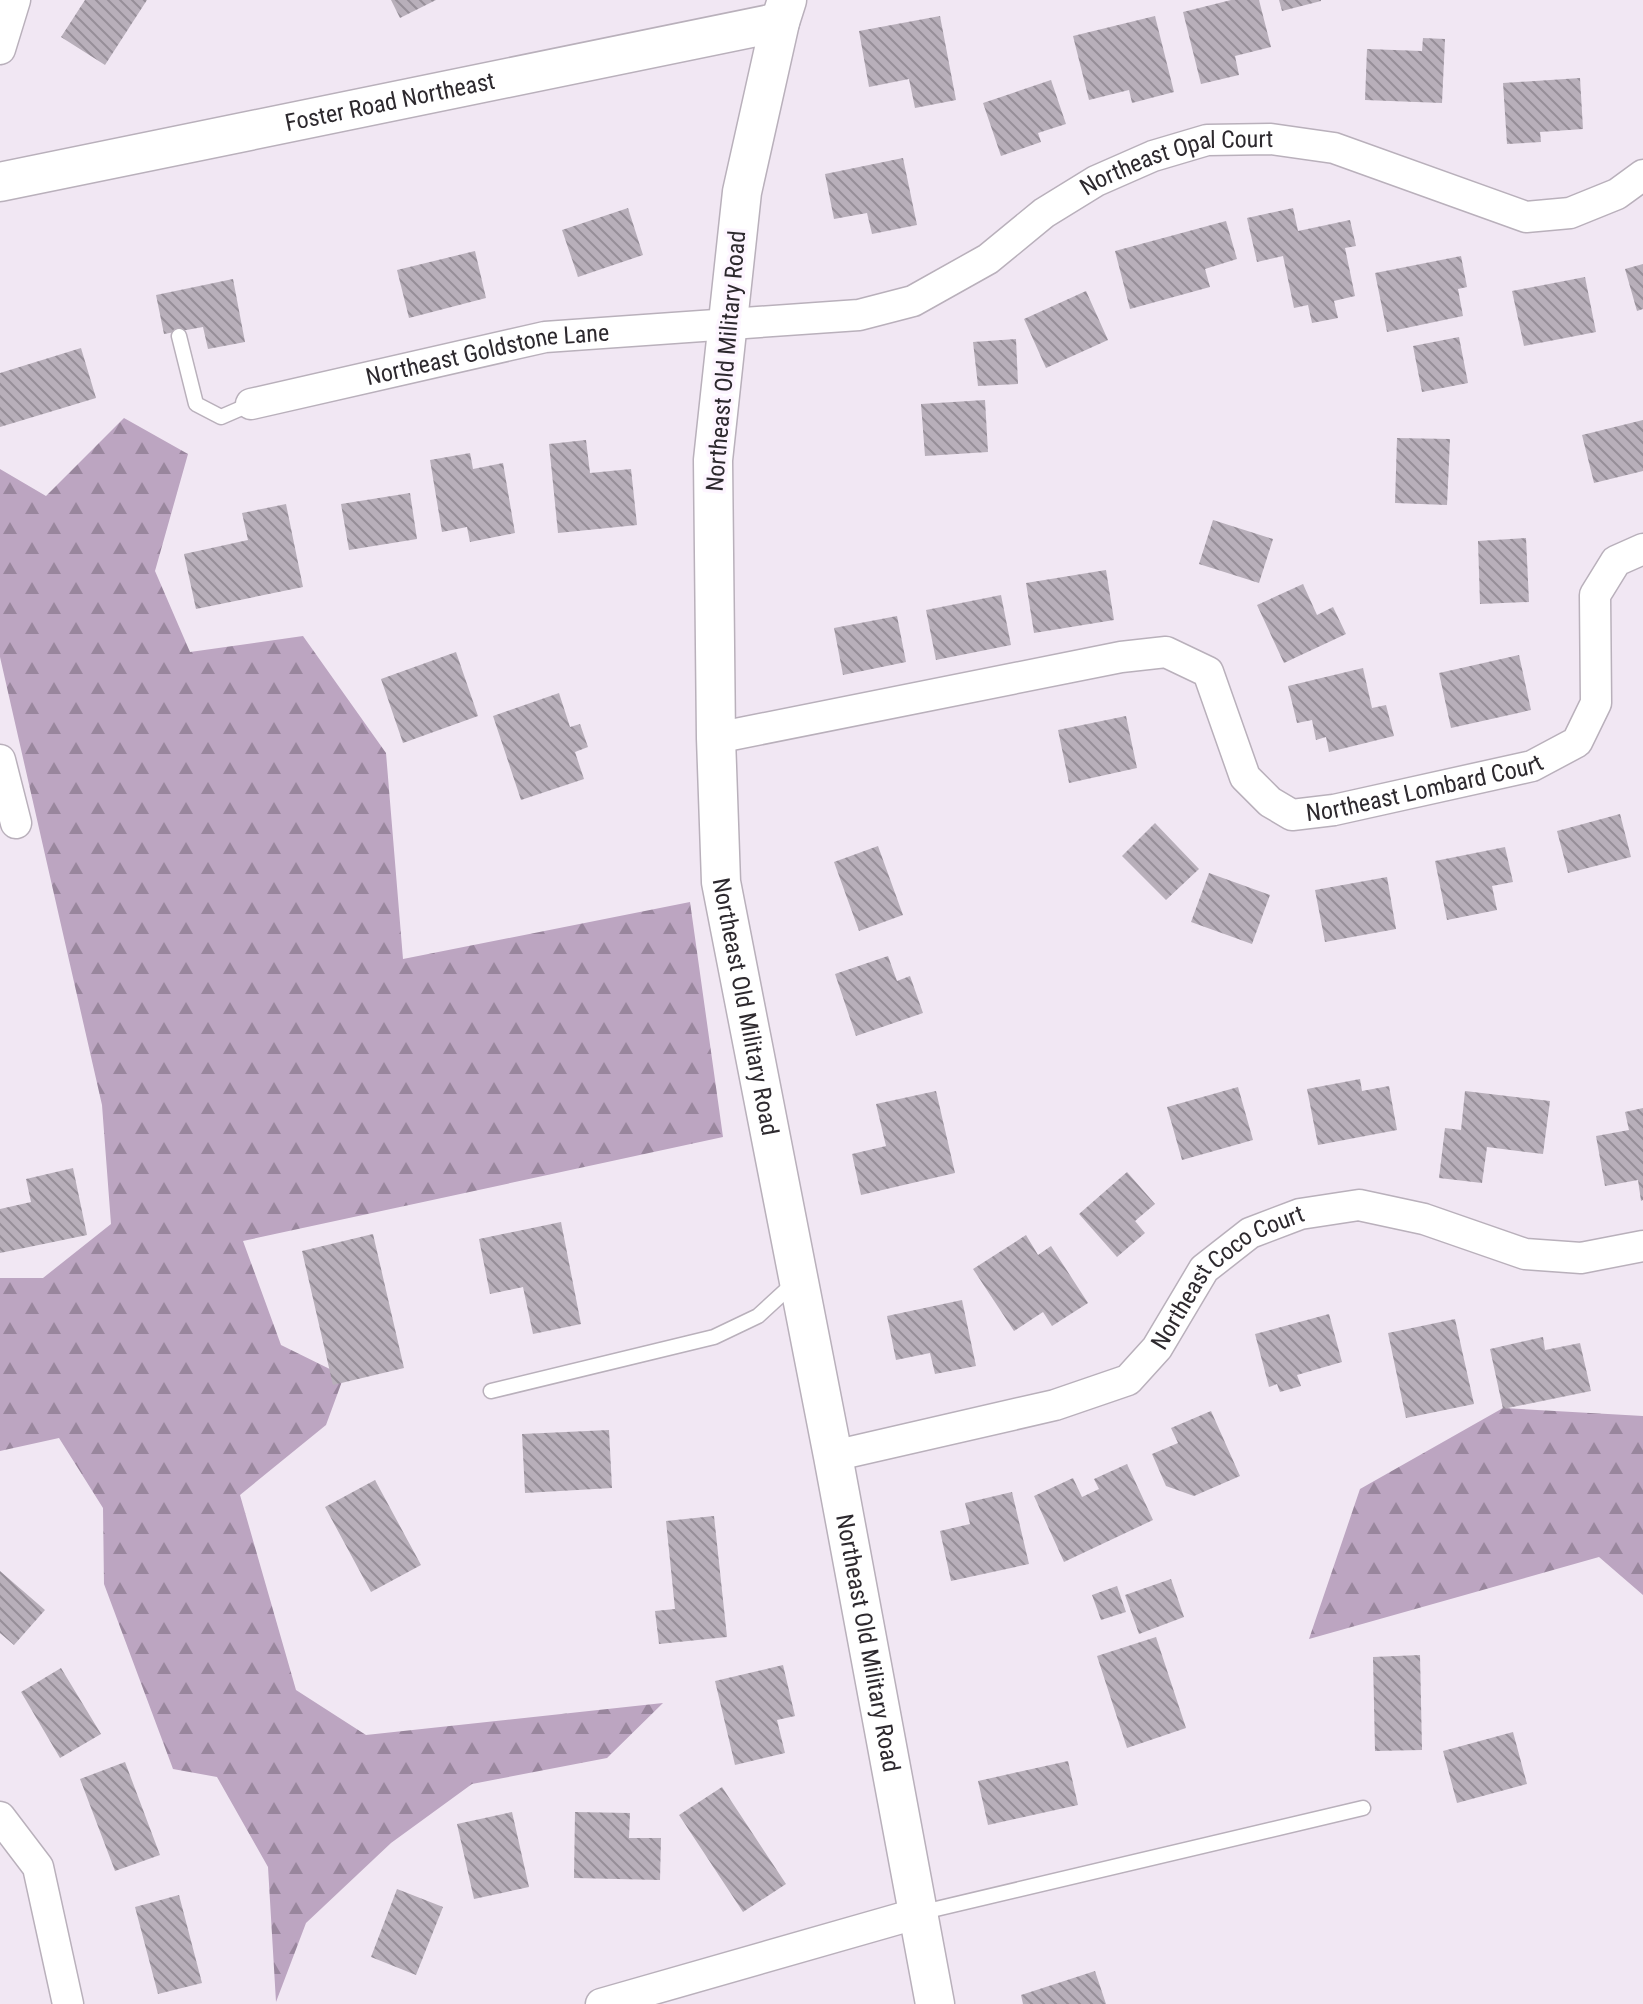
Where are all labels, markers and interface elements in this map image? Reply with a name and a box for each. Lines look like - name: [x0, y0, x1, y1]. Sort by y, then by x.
- street label: Foster Road Northeast: [282, 67, 497, 137]
- street label: Northeast Opal Court: [1075, 125, 1274, 201]
- street label: Northeast Old Military Road: [701, 229, 751, 493]
- street label: Northeast Goldstone Lane: [363, 319, 610, 391]
- street label: Northeast Lombard Court: [1304, 749, 1548, 827]
- street label: Northeast Old Military Road: [707, 876, 784, 1138]
- street label: Northeast Coco Court: [1145, 1200, 1308, 1355]
- street label: Northeast Old Military Road: [830, 1512, 906, 1774]

